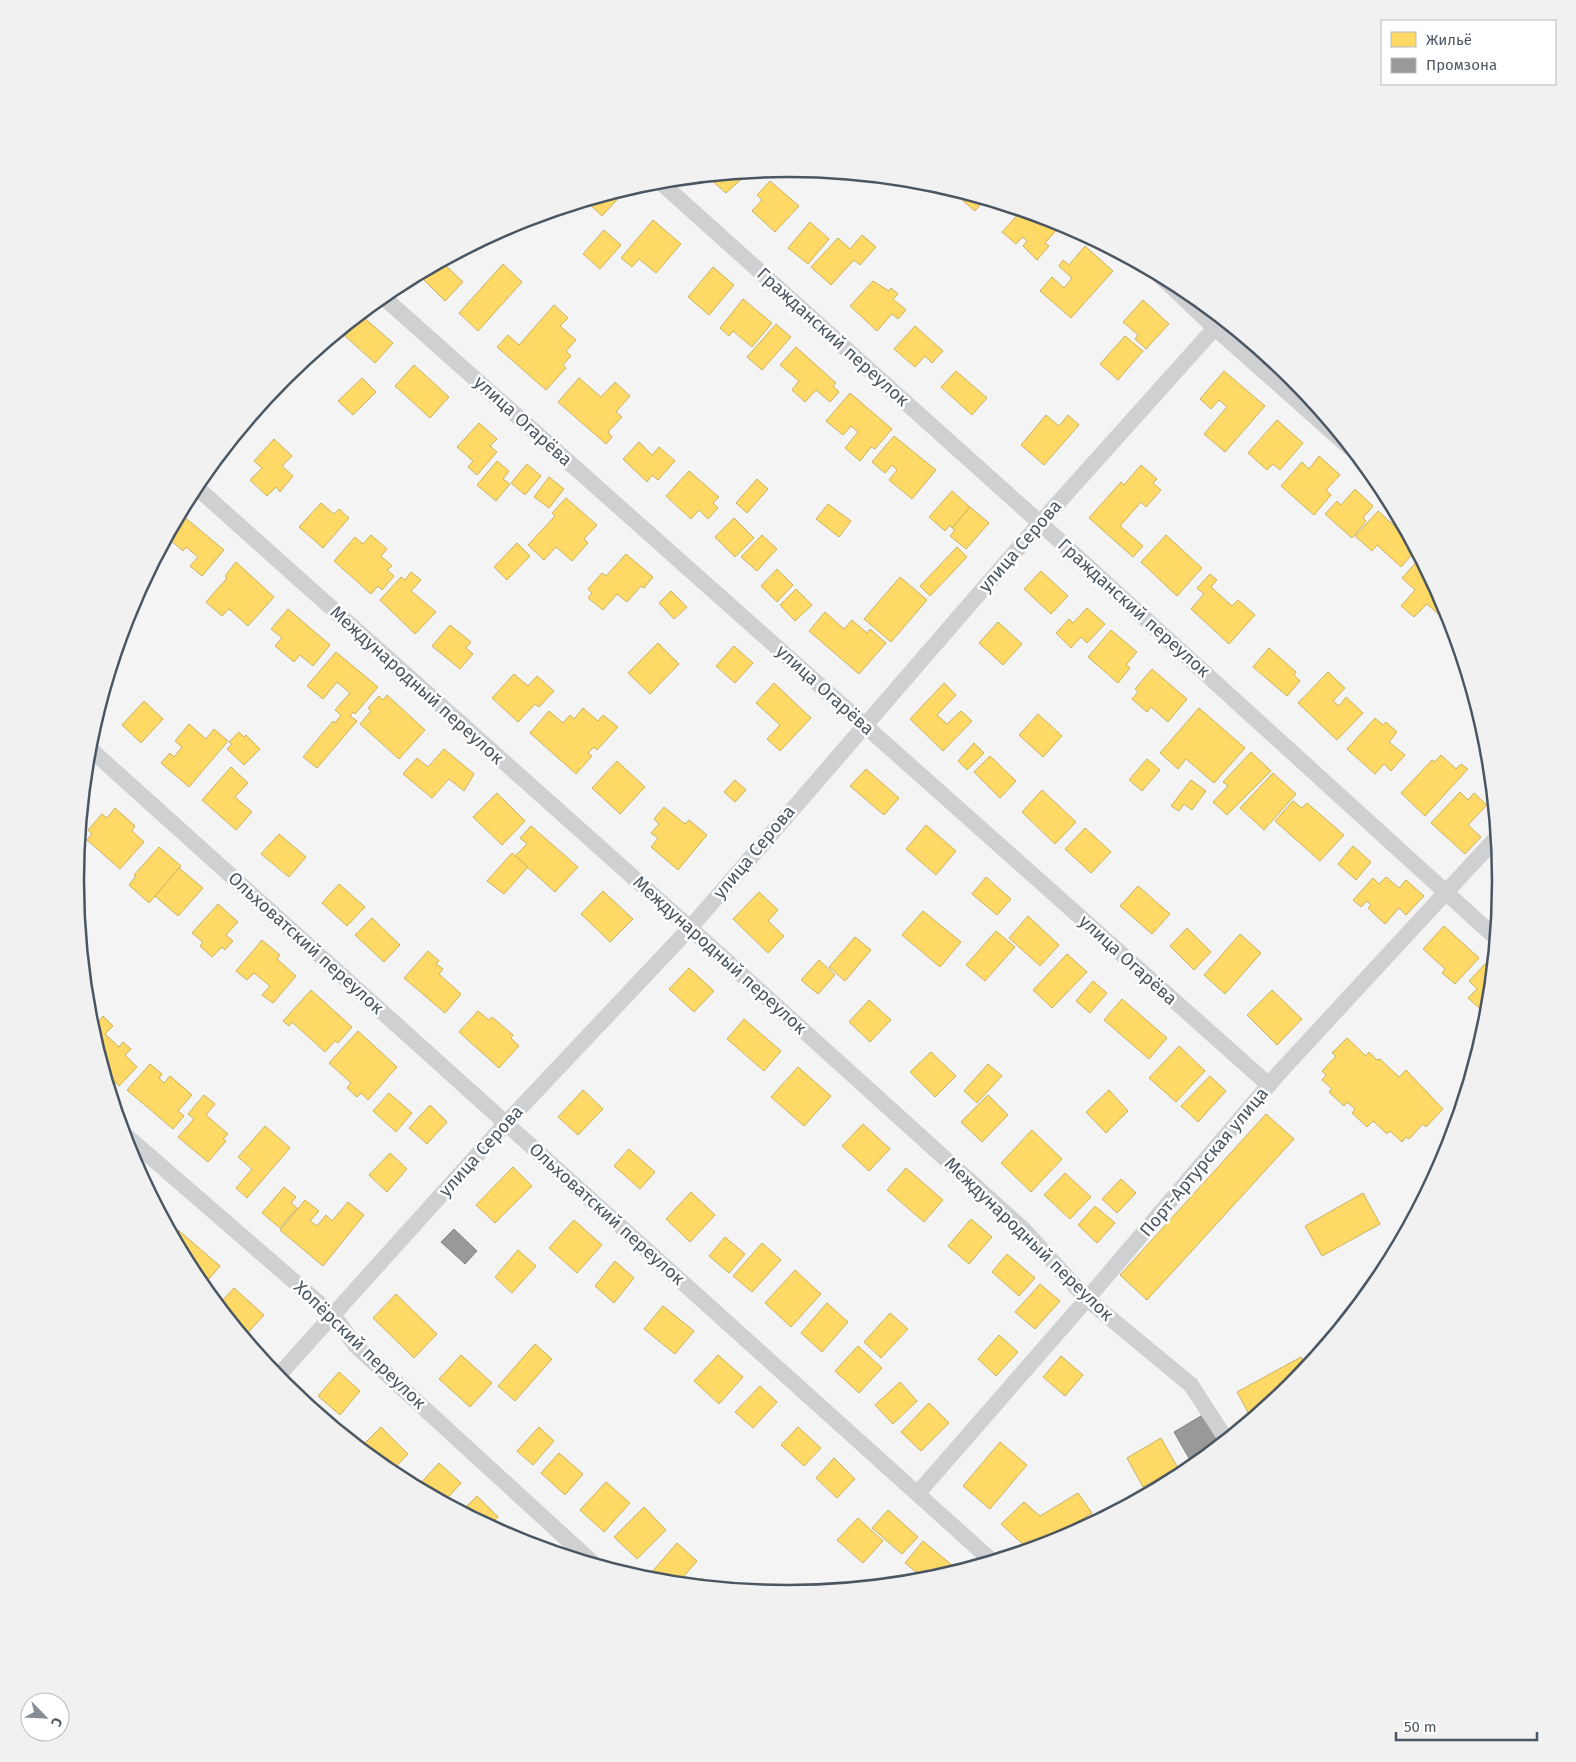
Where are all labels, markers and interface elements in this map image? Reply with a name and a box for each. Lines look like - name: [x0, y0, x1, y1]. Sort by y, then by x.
- legend: [1381, 20, 1556, 85]
- text: Жильё: [1426, 31, 1472, 49]
- text: Промзона: [1426, 56, 1497, 74]
- street label: Гражданский переулок: [752, 263, 914, 412]
- street label: улица Огарёва: [469, 371, 577, 471]
- street label: улица Серова: [974, 495, 1066, 597]
- street label: Гражданский переулок: [1053, 534, 1215, 683]
- street label: Международный переулок: [326, 601, 509, 769]
- street label: улица Огарёва: [771, 640, 879, 740]
- street label: улица Серова: [708, 801, 800, 903]
- street label: Ольховатский переулок: [224, 867, 389, 1019]
- street label: Международный переулок: [629, 871, 812, 1039]
- street label: улица Огарёва: [1074, 910, 1182, 1010]
- street label: Порт-Артурская улица: [1135, 1083, 1273, 1241]
- street label: улица Серова: [434, 1101, 528, 1201]
- street label: Ольховатский переулок: [525, 1138, 690, 1290]
- street label: Международный переулок: [940, 1153, 1118, 1326]
- street label: Хопёрский переулок: [289, 1276, 431, 1414]
- north arrow: [20, 1692, 70, 1742]
- scale bar: [1396, 1710, 1537, 1742]
- text: С: [47, 1715, 66, 1729]
- text: 50 m: [1404, 1718, 1437, 1736]

